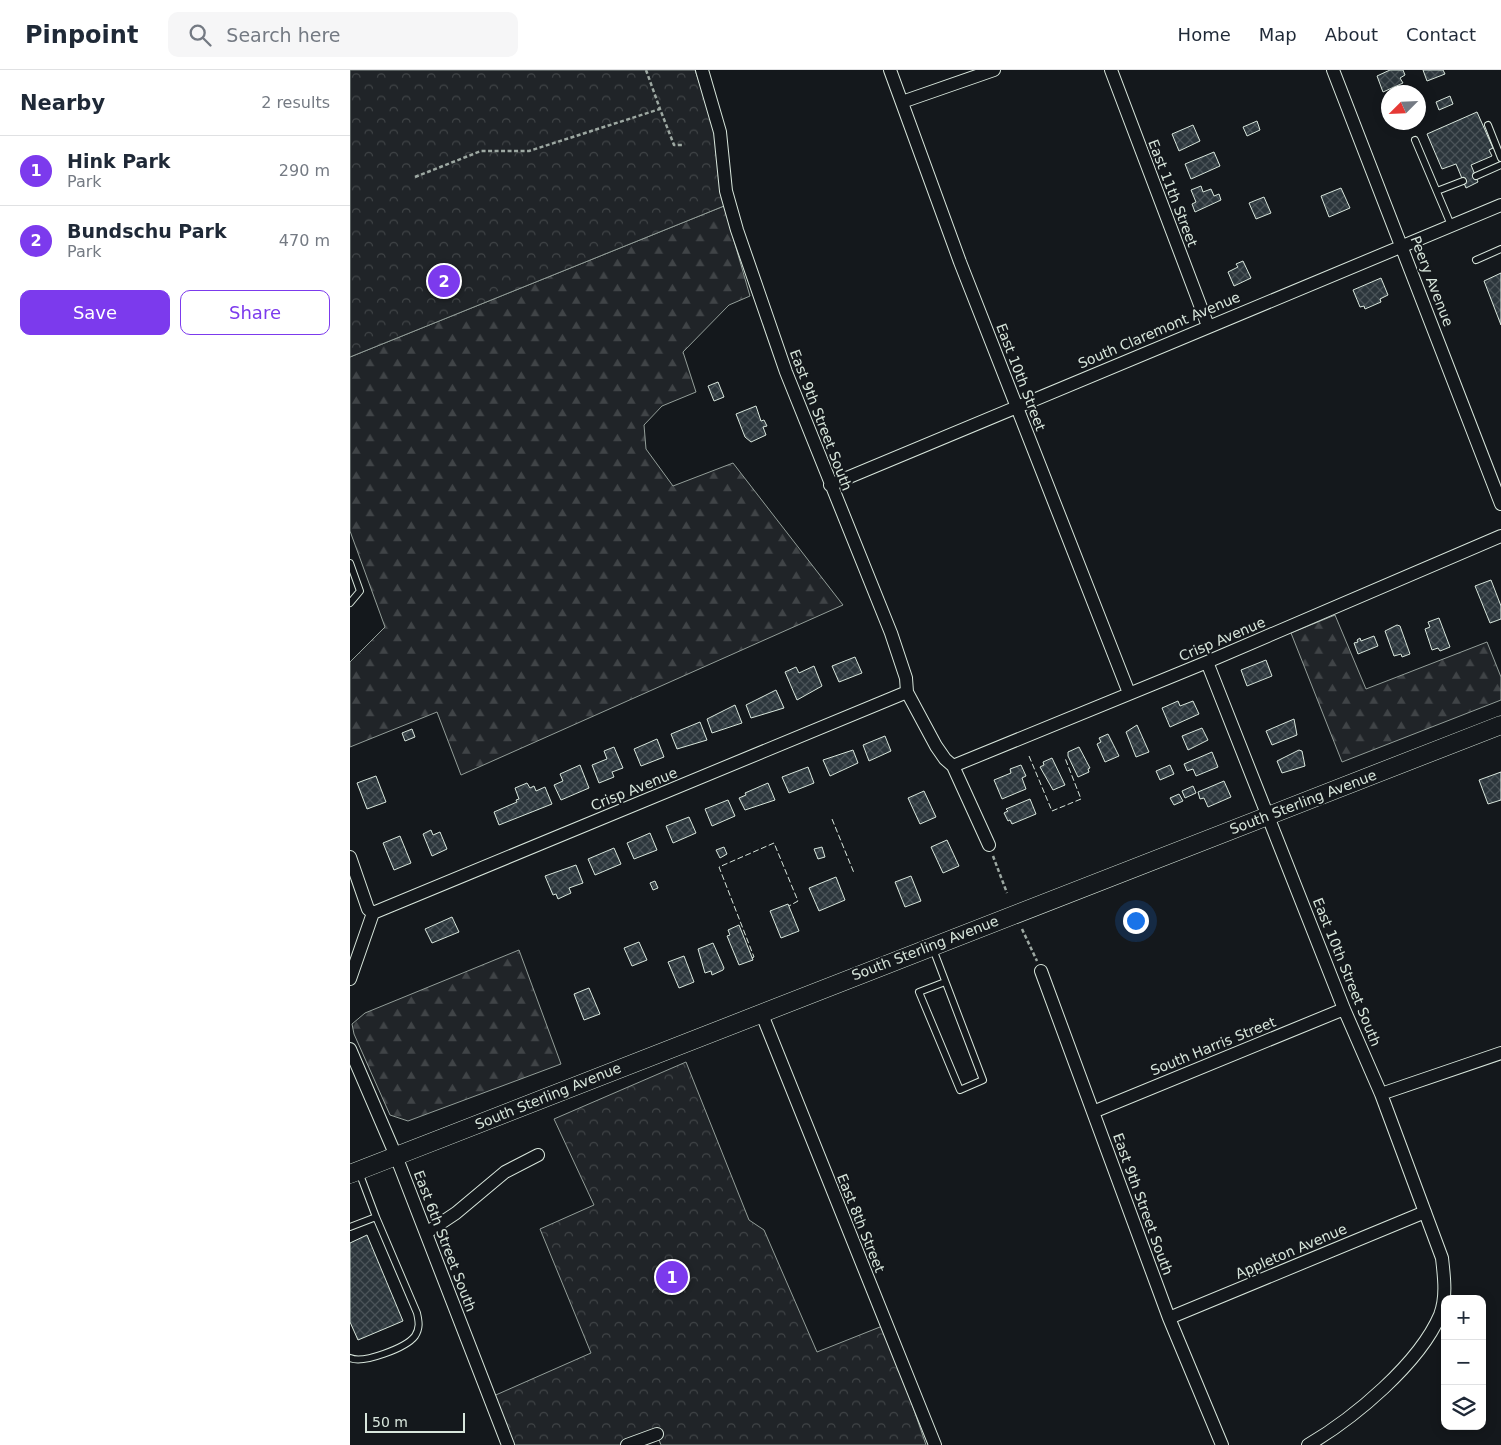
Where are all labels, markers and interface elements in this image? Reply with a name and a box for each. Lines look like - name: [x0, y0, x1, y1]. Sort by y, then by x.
- search box: [168, 12, 518, 57]
- text: Pinpoint: [25, 21, 138, 49]
- icon: search: [186, 21, 214, 49]
- text: Search here: [226, 24, 341, 46]
- text: Home: [1178, 24, 1231, 45]
- text: Map: [1259, 24, 1297, 45]
- text: About: [1325, 24, 1378, 45]
- text: Contact: [1406, 24, 1476, 45]
- north arrow: [1381, 85, 1426, 130]
- text: Nearby: [20, 91, 105, 115]
- text: 2 results: [261, 93, 330, 112]
- street label: East 11th Street: [1145, 137, 1201, 249]
- text: Hink Park: [67, 150, 170, 172]
- text: 1: [30, 161, 42, 180]
- text: 290 m: [279, 161, 330, 180]
- text: Park: [67, 172, 102, 191]
- text: Bundschu Park: [67, 220, 227, 242]
- text: 2: [30, 231, 42, 250]
- text: 470 m: [279, 231, 330, 250]
- street label: Peery Avenue: [1407, 233, 1457, 329]
- text: Park: [67, 242, 102, 261]
- pin: 2: [428, 262, 460, 300]
- street label: South Claremont Avenue: [1076, 289, 1242, 371]
- button: Save: [20, 290, 170, 335]
- button: Share: [180, 290, 330, 335]
- street label: East 10th Street: [993, 321, 1049, 433]
- street label: East 9th Street South: [787, 347, 855, 493]
- street label: Crisp Avenue: [1176, 614, 1268, 664]
- street label: Crisp Avenue: [588, 764, 680, 814]
- street label: South Sterling Avenue: [1227, 767, 1379, 837]
- street label: East 10th Street South: [1310, 895, 1384, 1049]
- your location: [1123, 908, 1149, 934]
- street label: South Sterling Avenue: [849, 913, 1001, 983]
- street label: South Harris Street: [1148, 1013, 1278, 1078]
- street label: South Sterling Avenue: [473, 1059, 623, 1133]
- street label: East 9th Street South: [1110, 1131, 1176, 1277]
- street label: East 6th Street South: [411, 1168, 479, 1314]
- street label: East 8th Street: [834, 1171, 888, 1275]
- street label: Appleton Avenue: [1233, 1220, 1349, 1282]
- pin: 1: [656, 1258, 688, 1296]
- map controls: [1441, 1295, 1486, 1430]
- button: +: [1441, 1295, 1486, 1340]
- button: −: [1441, 1340, 1486, 1385]
- button: layers: [1441, 1385, 1486, 1430]
- scale bar: [365, 1410, 465, 1433]
- text: 50 m: [372, 1414, 408, 1430]

